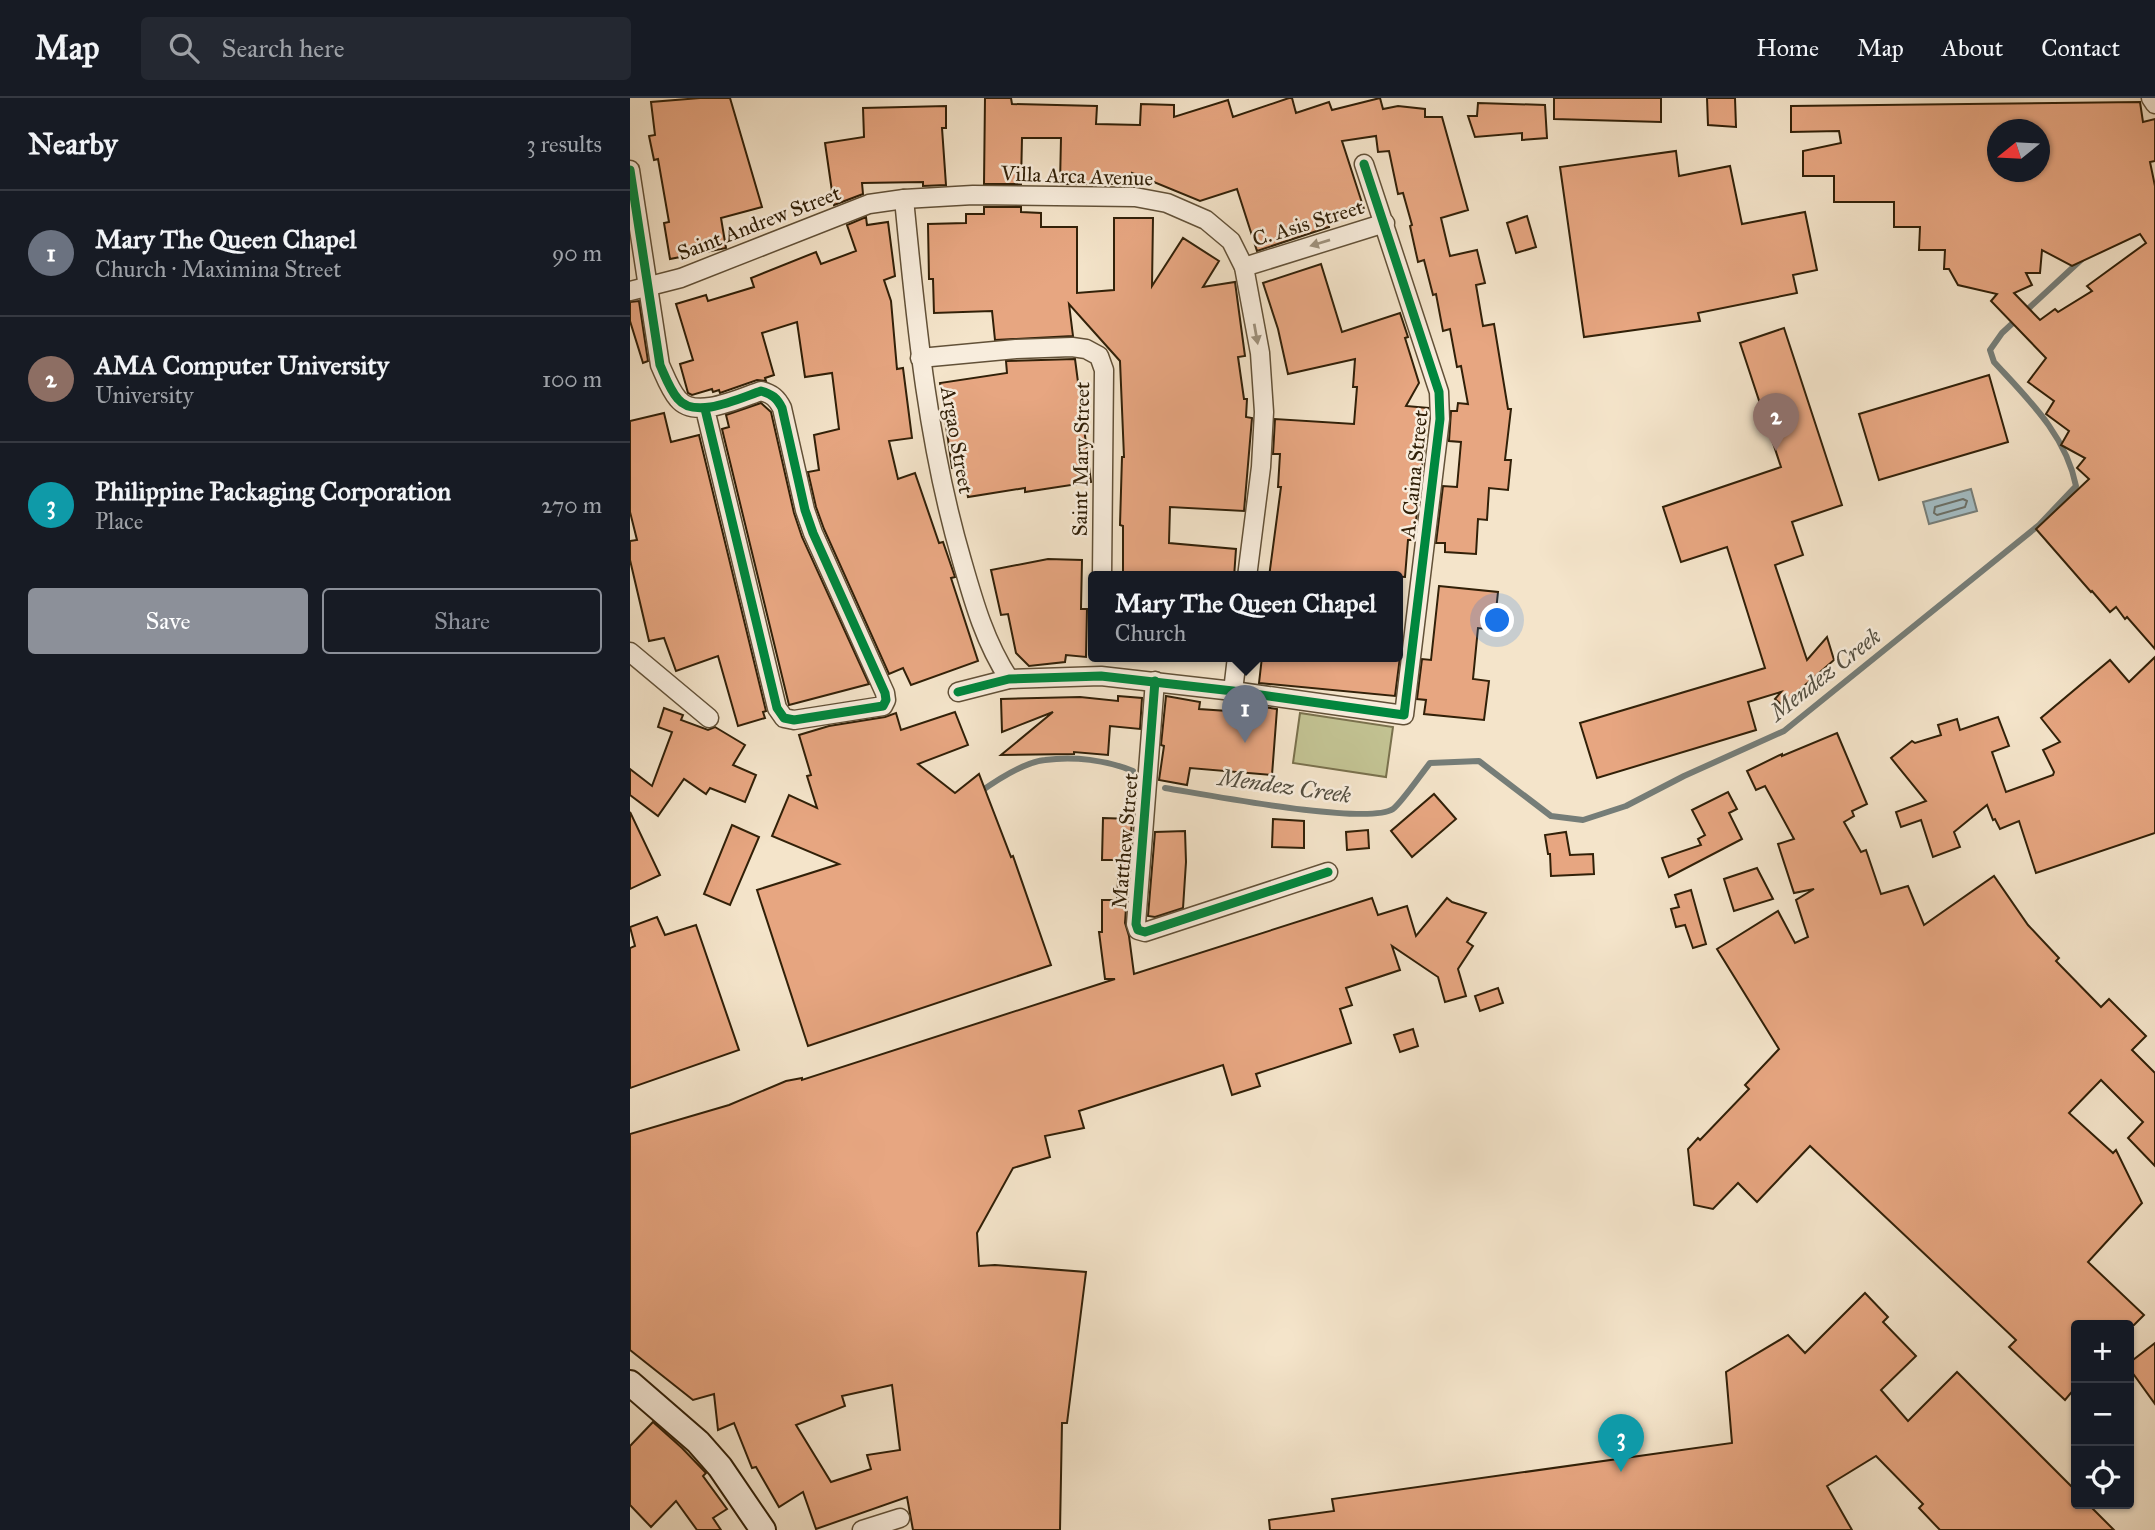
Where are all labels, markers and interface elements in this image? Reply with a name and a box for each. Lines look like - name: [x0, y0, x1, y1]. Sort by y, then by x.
- search box: [141, 17, 631, 80]
- text: Map: [35, 28, 99, 68]
- icon: search: [165, 29, 203, 67]
- text: Search here: [221, 32, 345, 64]
- text: Home: [1756, 33, 1819, 63]
- text: Map: [1857, 33, 1904, 63]
- text: About: [1942, 33, 2003, 63]
- text: Contact: [2041, 33, 2120, 63]
- north arrow: [1987, 119, 2050, 182]
- text: Nearby: [28, 126, 118, 162]
- text: 3 results: [526, 130, 602, 158]
- street label: Villa Arca Avenue: [999, 160, 1154, 192]
- street label: Saint Andrew Street: [674, 180, 845, 266]
- street label: C. Asis Street: [1249, 194, 1367, 252]
- text: Mary The Queen Chapel: [95, 223, 357, 255]
- text: 1: [46, 239, 56, 267]
- text: 90 m: [552, 239, 602, 267]
- one-way arrow: [1309, 239, 1330, 249]
- text: Church · Maximina Street: [95, 255, 341, 283]
- one-way arrow: [1251, 323, 1262, 345]
- text: AMA Computer University: [95, 349, 389, 381]
- text: 2: [45, 365, 57, 393]
- text: 100 m: [542, 365, 602, 393]
- text: University: [95, 381, 194, 409]
- street label: Saint Mary Street: [1067, 381, 1095, 537]
- street label: Argao Street: [935, 384, 979, 496]
- pin: 2: [1753, 393, 1799, 451]
- street label: A. Caina Street: [1394, 408, 1434, 540]
- text: Philippine Packaging Corporation: [95, 475, 451, 507]
- text: 3: [46, 491, 56, 519]
- text: 270 m: [541, 491, 602, 519]
- text: Place: [95, 507, 143, 535]
- popup: [1088, 571, 1403, 662]
- text: Mary The Queen Chapel: [1115, 587, 1376, 619]
- button: Save: [28, 588, 308, 654]
- button: Share: [322, 588, 602, 654]
- your location: [1480, 603, 1514, 637]
- text: Church: [1115, 619, 1186, 647]
- water label: Mendez Creek: [1762, 622, 1886, 727]
- pin: 1: [1222, 685, 1268, 743]
- water label: Mendez Creek: [1215, 763, 1353, 809]
- street label: Matthew Street: [1106, 771, 1144, 910]
- map controls: [2071, 1320, 2134, 1509]
- button: +: [2071, 1320, 2134, 1383]
- button: −: [2071, 1383, 2134, 1446]
- pin: 3: [1598, 1414, 1644, 1472]
- button: locate: [2071, 1446, 2134, 1509]

